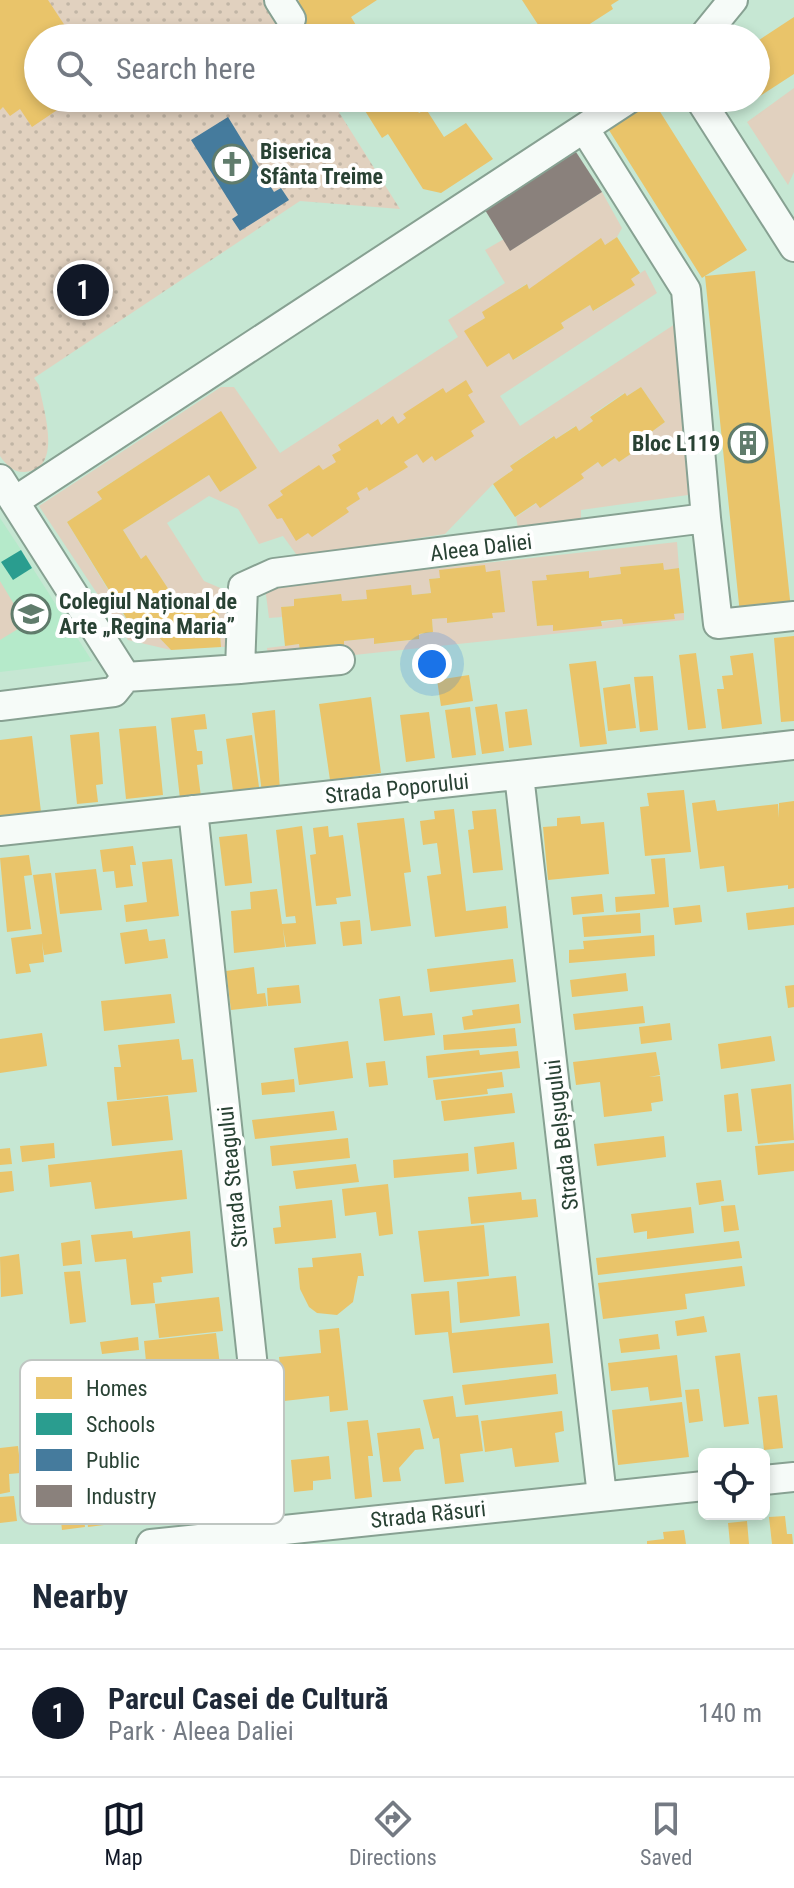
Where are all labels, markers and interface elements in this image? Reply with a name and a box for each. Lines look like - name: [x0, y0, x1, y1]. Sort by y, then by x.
- search box: [24, 24, 770, 112]
- icon: search: [52, 46, 96, 90]
- text: Search here: [116, 51, 256, 86]
- place label: Biserica Sfânta Treime: [260, 139, 383, 189]
- church icon: Biserica Sfânta Treime: [211, 143, 253, 185]
- pin: 1: [57, 260, 109, 320]
- building icon: Bloc L119: [727, 422, 769, 464]
- place label: Bloc L119: [632, 431, 720, 456]
- street label: Aleea Daliei: [429, 529, 533, 566]
- place label: Colegiul Național de Arte „Regina Maria”: [59, 589, 237, 639]
- school or university icon: Colegiul Național de Arte „Regina Maria”: [10, 593, 52, 635]
- your location: [412, 644, 452, 684]
- street label: Strada Poporului: [324, 769, 470, 808]
- street label: Strada Belșugului: [540, 1058, 584, 1212]
- street label: Strada Steagului: [213, 1105, 252, 1249]
- legend: [20, 1360, 284, 1524]
- text: Homes: [86, 1376, 148, 1401]
- text: Schools: [86, 1412, 155, 1437]
- text: Public: [86, 1448, 140, 1473]
- map controls: [698, 1448, 770, 1520]
- button: locate: [698, 1448, 770, 1520]
- text: Industry: [86, 1484, 156, 1509]
- street label: Strada Răsuri: [369, 1496, 487, 1533]
- text: Nearby: [32, 1576, 128, 1616]
- text: Parcul Casei de Cultură: [108, 1681, 389, 1716]
- text: 1: [51, 1698, 65, 1728]
- text: 140 m: [698, 1698, 762, 1728]
- text: Park · Aleea Daliei: [108, 1716, 294, 1746]
- tab: Map: [102, 1797, 146, 1870]
- tab: Directions: [349, 1797, 437, 1870]
- tab: Saved: [640, 1797, 692, 1870]

